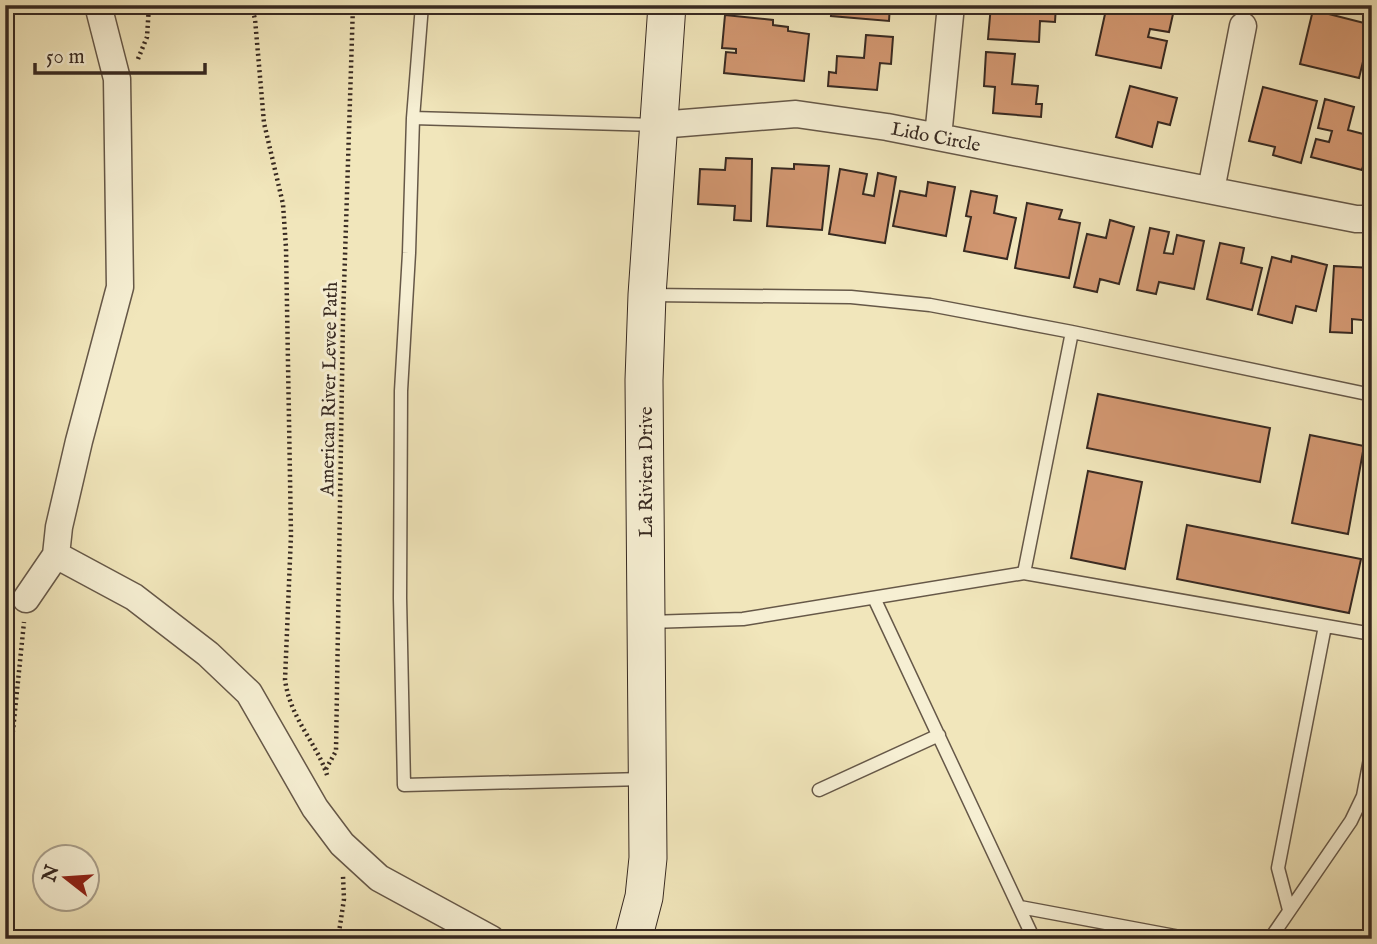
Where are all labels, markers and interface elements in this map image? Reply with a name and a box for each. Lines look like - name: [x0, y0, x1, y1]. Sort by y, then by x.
- scale bar: [35, 32, 205, 76]
- text: 50 m: [46, 44, 85, 71]
- street label: Lido Circle: [889, 118, 983, 158]
- street label: American River Levee Path: [316, 282, 344, 497]
- street label: La Riviera Drive: [635, 406, 659, 537]
- north arrow: [32, 842, 102, 912]
- text: N: [37, 862, 66, 886]

